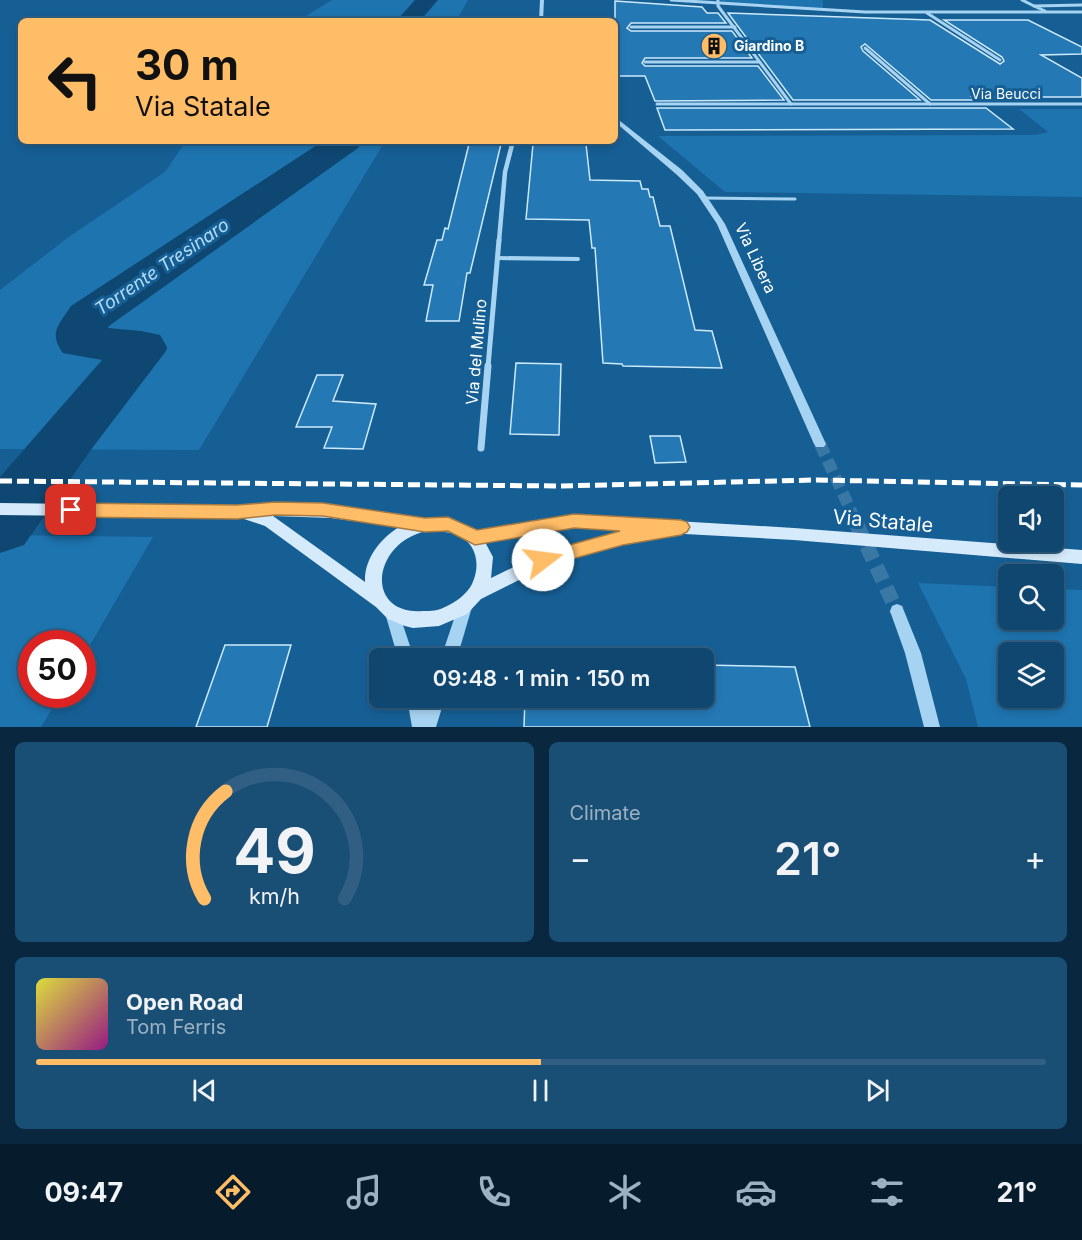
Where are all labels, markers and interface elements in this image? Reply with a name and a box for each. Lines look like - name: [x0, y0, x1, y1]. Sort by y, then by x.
- building icon: Giardino B: [699, 31, 729, 61]
- place label: Giardino B: [734, 37, 804, 54]
- text: 30 m: [135, 39, 239, 90]
- icon: left: [36, 42, 114, 120]
- street label: Via Beucci: [971, 85, 1041, 102]
- text: Via Statale: [135, 90, 271, 123]
- water label: Torrente Tresinaro: [91, 214, 233, 319]
- street label: Via Libera: [731, 220, 781, 296]
- street label: Via del Mulino: [461, 298, 491, 406]
- pin: [45, 484, 96, 535]
- map controls: [998, 486, 1064, 708]
- button: sound: [998, 486, 1064, 552]
- icon: arrive: [54, 493, 87, 526]
- street label: Via Statale: [832, 505, 934, 537]
- position arrow: [511, 528, 575, 592]
- button: search: [998, 564, 1064, 630]
- speed limit sign: 50: [18, 630, 96, 708]
- button: layers: [998, 642, 1064, 708]
- text: 09:48 · 1 min · 150 m: [433, 665, 650, 691]
- text: Climate: [570, 801, 641, 825]
- text: 49: [233, 813, 316, 888]
- text: 21°: [774, 831, 842, 886]
- text: −: [570, 838, 591, 878]
- text: +: [1024, 838, 1046, 878]
- text: km/h: [249, 883, 300, 909]
- text: Open Road: [126, 989, 243, 1015]
- text: Tom Ferris: [126, 1015, 226, 1039]
- icon: previous: [188, 1074, 221, 1107]
- icon: pause: [524, 1074, 557, 1107]
- icon: next: [861, 1074, 894, 1107]
- icon: directions: [212, 1171, 254, 1213]
- icon: music: [343, 1171, 385, 1213]
- icon: phone: [473, 1171, 515, 1213]
- icon: climate: [604, 1171, 646, 1213]
- icon: car: [735, 1171, 777, 1213]
- icon: filters: [866, 1171, 908, 1213]
- text: 09:47: [44, 1176, 123, 1209]
- text: 21°: [996, 1176, 1038, 1209]

